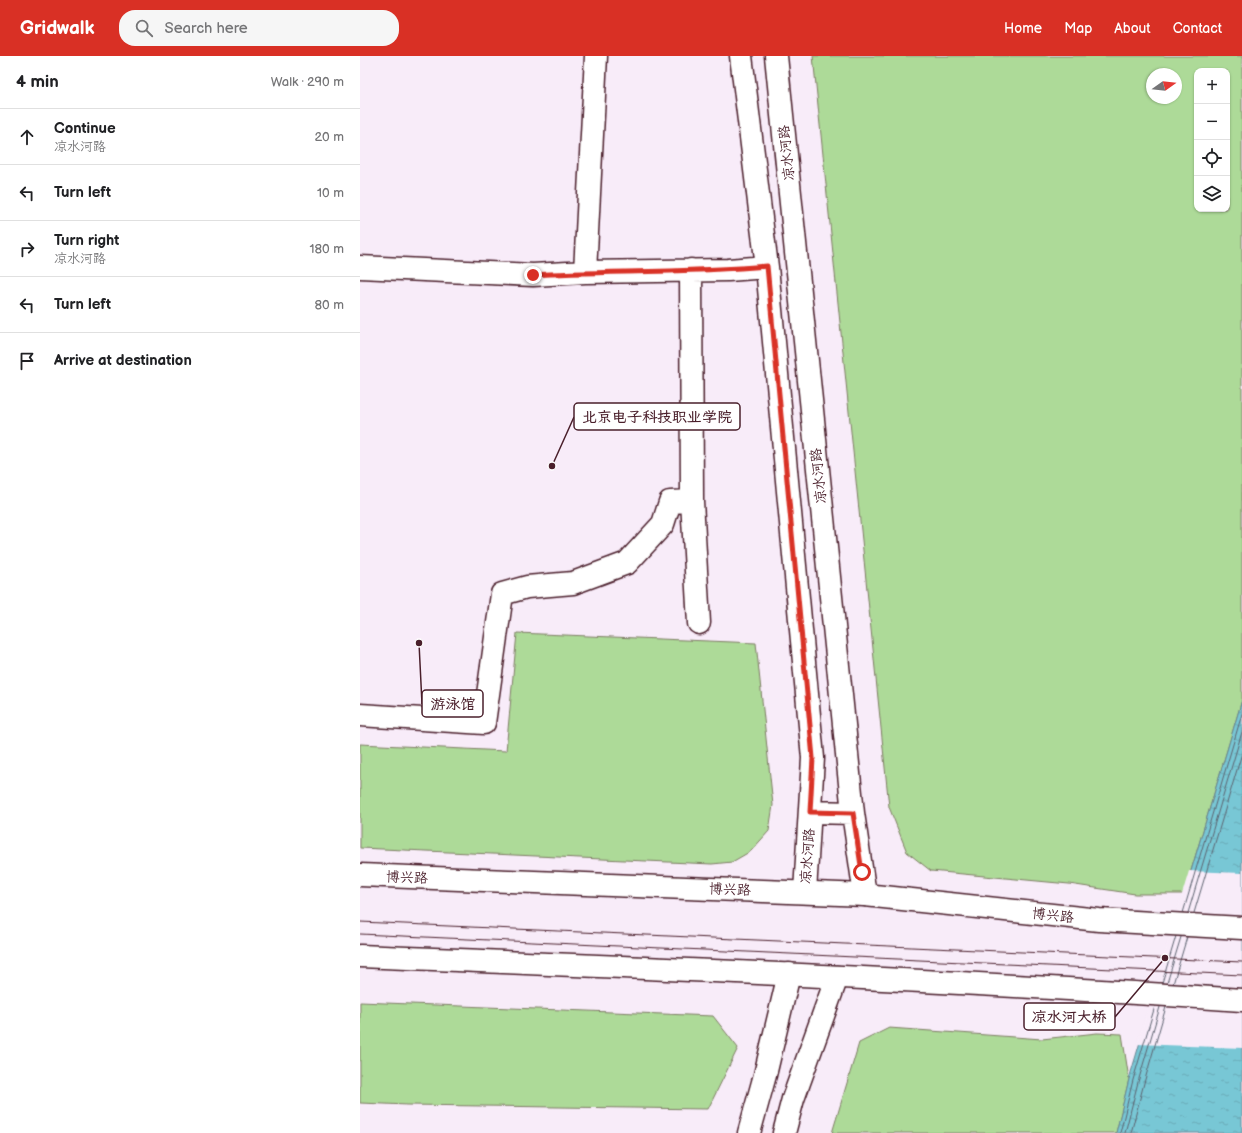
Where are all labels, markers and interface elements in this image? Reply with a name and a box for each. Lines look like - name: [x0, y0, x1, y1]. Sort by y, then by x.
- search box: [119, 10, 399, 46]
- text: Gridwalk: [20, 17, 95, 40]
- icon: search: [133, 17, 155, 39]
- text: Search here: [165, 19, 248, 38]
- text: Home: [1004, 20, 1042, 37]
- text: Map: [1064, 20, 1092, 37]
- text: About: [1114, 20, 1151, 37]
- text: Contact: [1173, 20, 1222, 37]
- north arrow: [1146, 68, 1182, 104]
- map controls: [1194, 68, 1230, 212]
- button: +: [1194, 68, 1230, 104]
- text: 4 min: [16, 72, 59, 92]
- text: Walk · 290 m: [271, 74, 344, 90]
- button: −: [1194, 104, 1230, 140]
- text: Continue: [54, 119, 116, 138]
- street label: 凉水河路: [775, 124, 798, 182]
- icon: ahead: [16, 126, 38, 148]
- text: 20 m: [314, 129, 344, 145]
- text: 凉水河路: [54, 139, 106, 155]
- button: locate: [1194, 140, 1230, 176]
- button: layers: [1194, 176, 1230, 212]
- icon: left: [16, 182, 38, 204]
- text: Turn left: [54, 183, 111, 202]
- text: 10 m: [317, 185, 344, 201]
- text: Turn right: [54, 231, 119, 250]
- icon: right: [16, 238, 38, 260]
- text: 180 m: [309, 241, 344, 257]
- text: 凉水河路: [54, 251, 106, 267]
- route end: [524, 266, 542, 284]
- icon: left: [16, 294, 38, 316]
- text: Turn left: [54, 295, 111, 314]
- text: 80 m: [315, 297, 344, 313]
- icon: arrive: [16, 350, 38, 372]
- text: Arrive at destination: [54, 351, 192, 370]
- callout: 北京电子科技职业学院: [574, 403, 740, 430]
- text: 北京电子科技职业学院: [582, 408, 732, 427]
- street label: 凉水河路: [807, 447, 830, 505]
- callout: 游泳馆: [422, 690, 483, 717]
- text: 游泳馆: [430, 695, 476, 714]
- street label: 凉水河路: [797, 828, 818, 885]
- route start: [853, 863, 871, 881]
- street label: 博兴路: [386, 868, 428, 887]
- street label: 博兴路: [709, 880, 751, 899]
- street label: 博兴路: [1031, 905, 1075, 926]
- callout: 凉水河大桥: [1024, 1003, 1115, 1030]
- text: 凉水河大桥: [1031, 1008, 1107, 1027]

